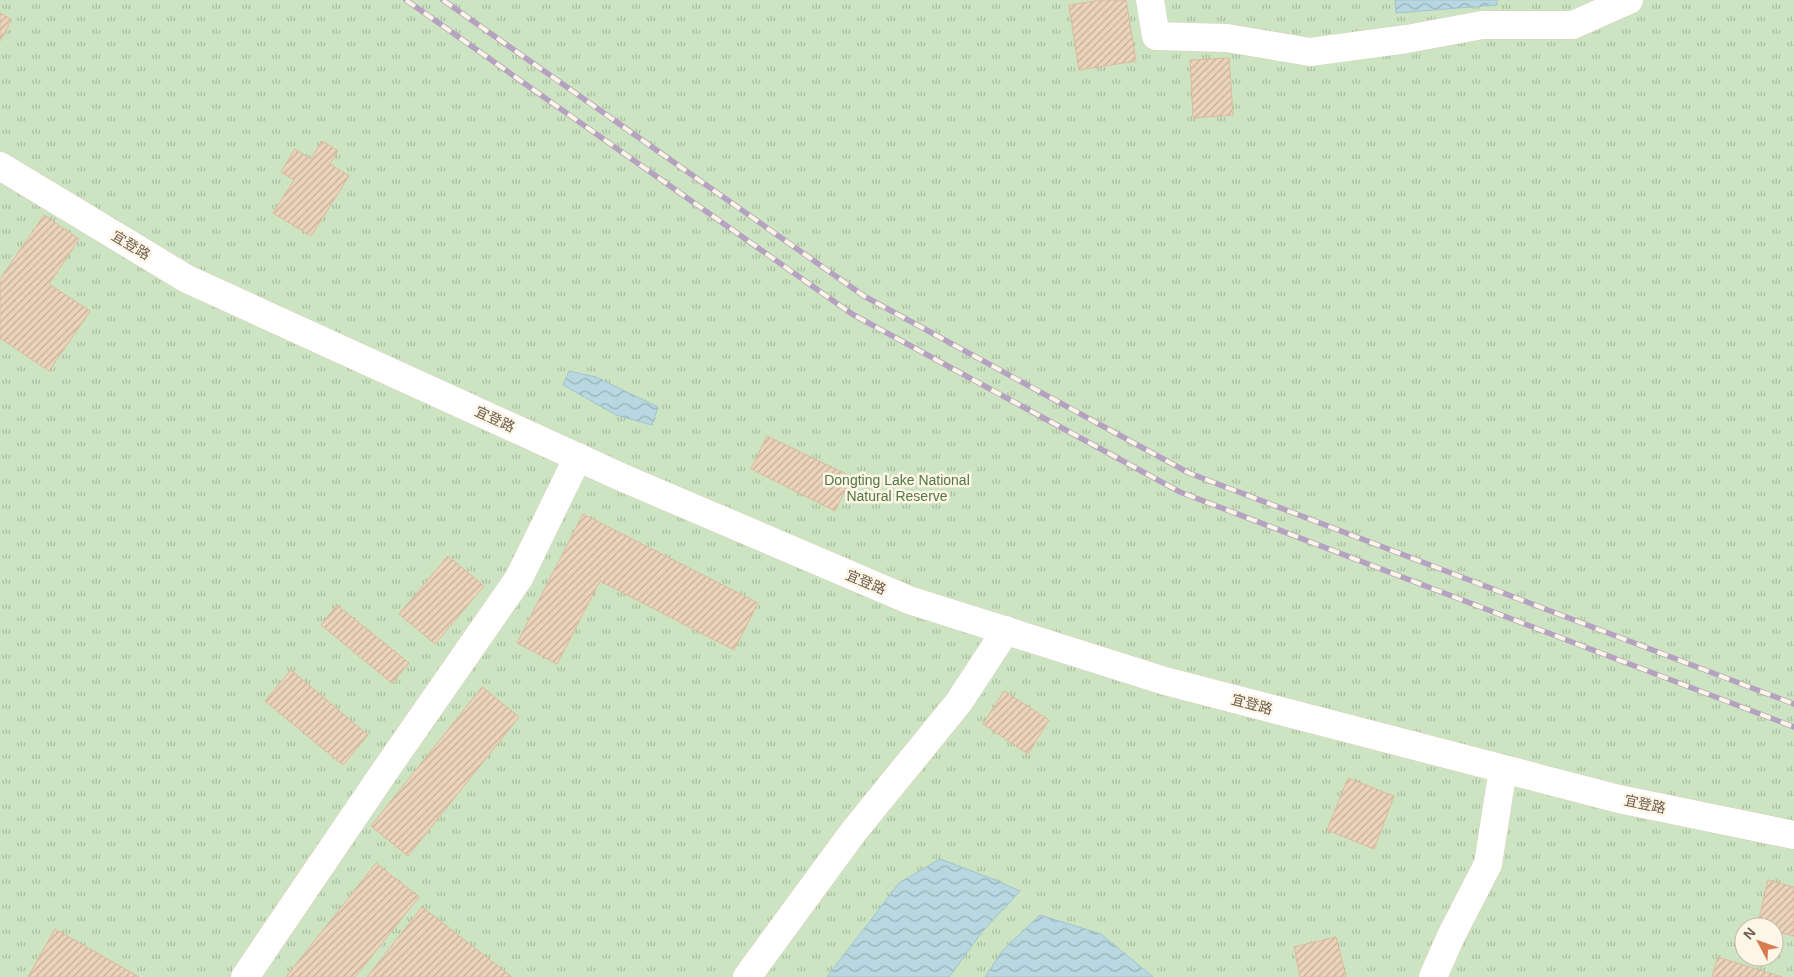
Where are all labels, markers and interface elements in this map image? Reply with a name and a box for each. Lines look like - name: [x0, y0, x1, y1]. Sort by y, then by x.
- street label: 宜登路: [109, 227, 153, 263]
- street label: 宜登路: [473, 403, 517, 435]
- park label: Dongting Lake National Natural Reserve: [824, 472, 970, 504]
- street label: 宜登路: [844, 566, 888, 598]
- street label: 宜登路: [1230, 691, 1274, 717]
- street label: 宜登路: [1623, 792, 1667, 816]
- north arrow: [1734, 917, 1784, 967]
- text: N: [1740, 924, 1759, 943]

